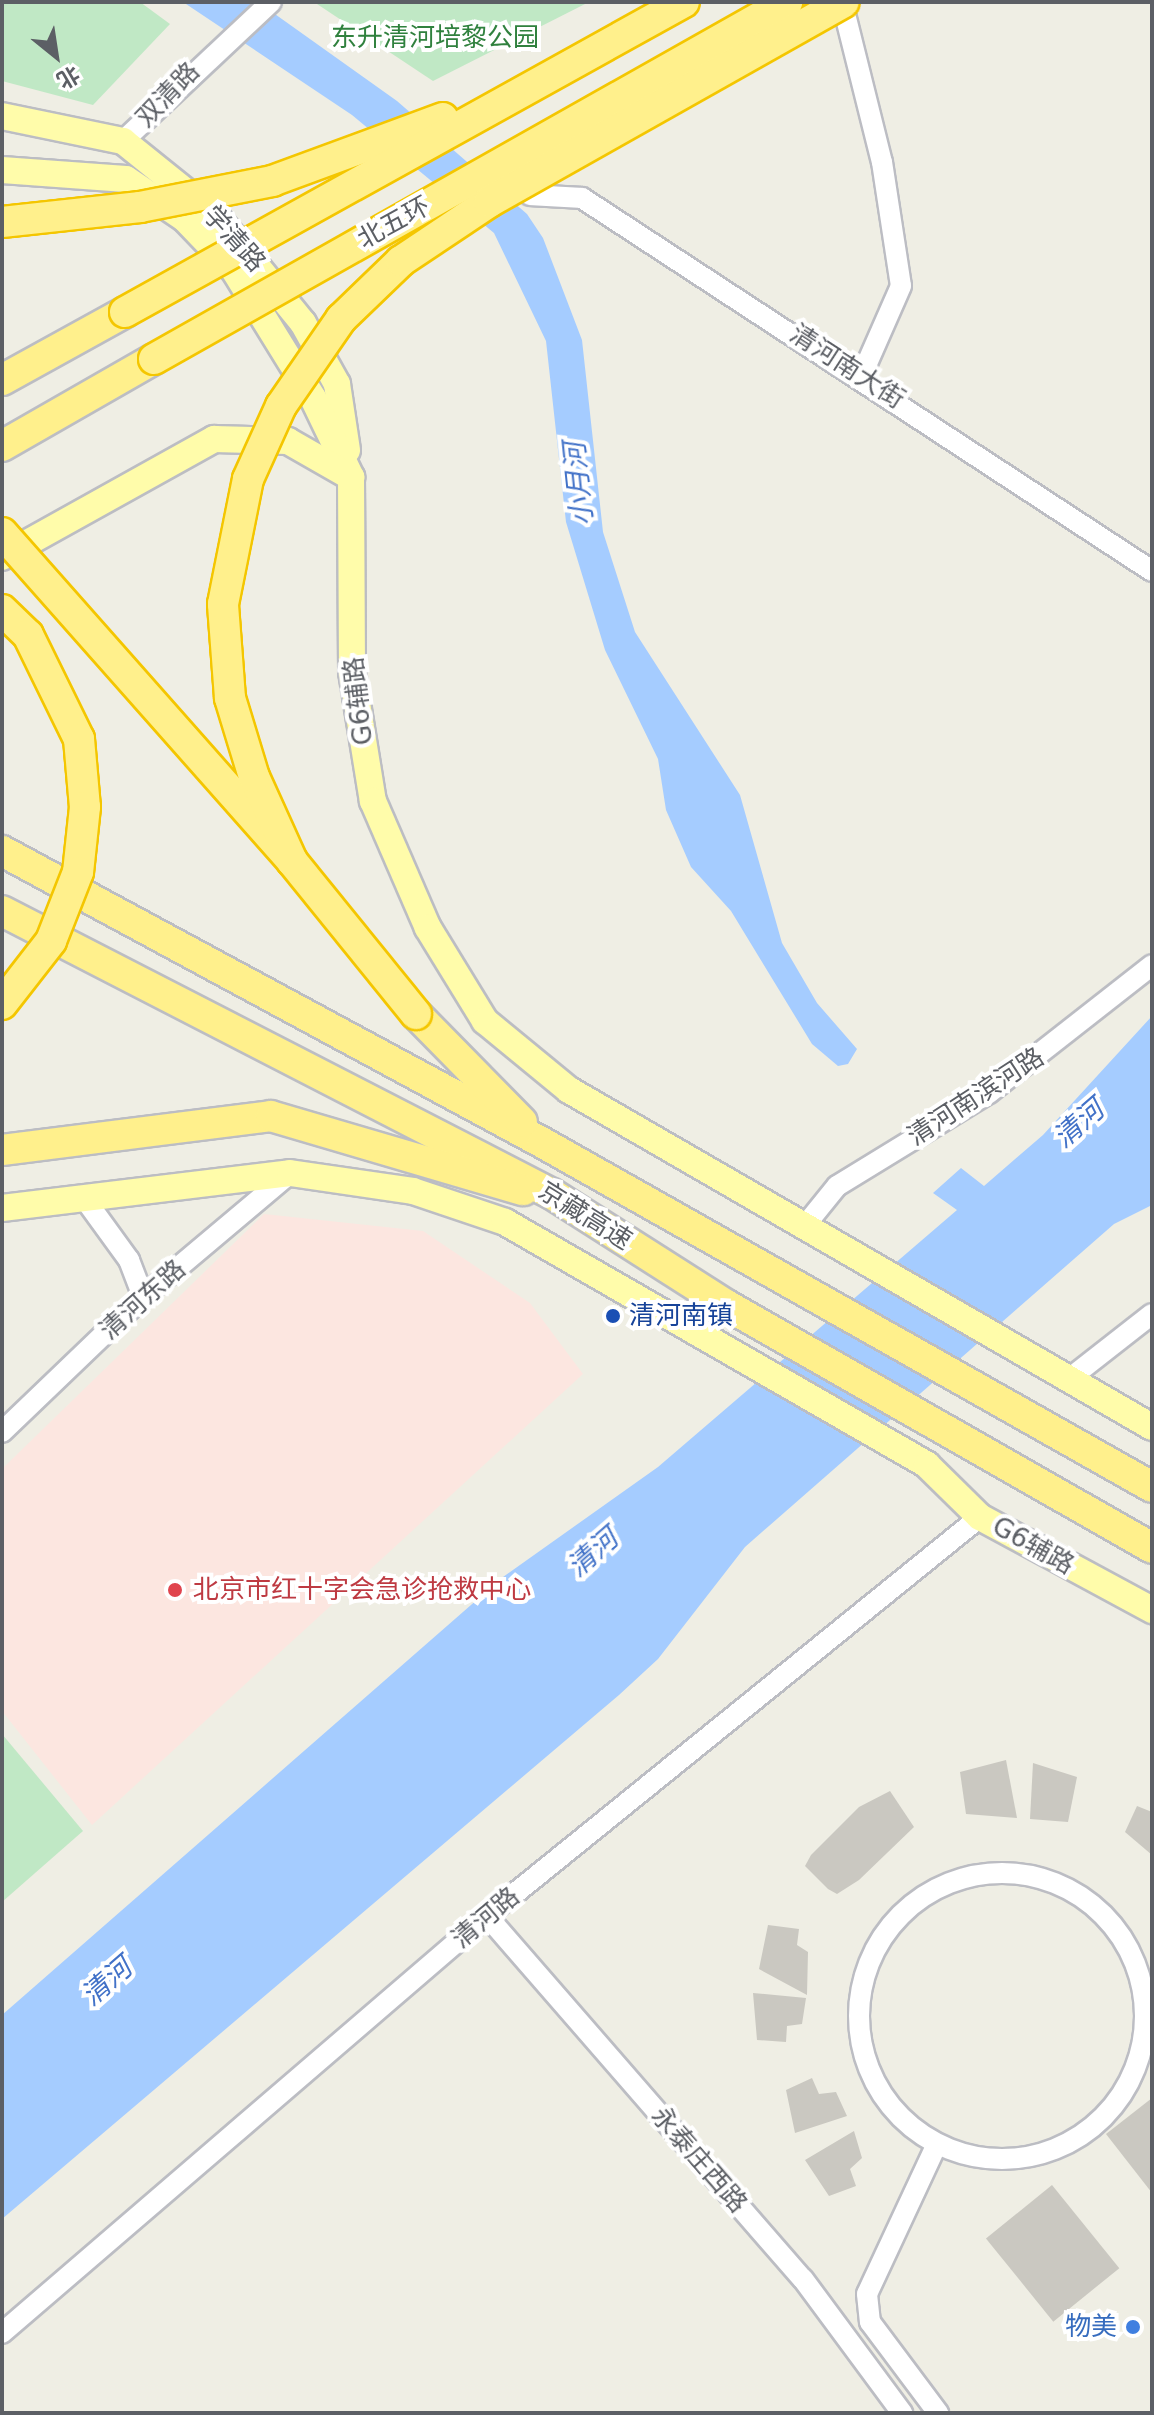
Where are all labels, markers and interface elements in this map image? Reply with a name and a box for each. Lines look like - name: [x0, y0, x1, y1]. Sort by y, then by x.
- north arrow: [16, 16, 96, 96]
- park label: 东升清河培黎公园: [331, 22, 539, 54]
- street label: 双清路: [130, 56, 206, 134]
- text: 北: [52, 61, 84, 94]
- street label: 北五环: [352, 190, 436, 256]
- street label: 学清路: [196, 200, 272, 278]
- street label: 清河南大街: [784, 319, 910, 415]
- water label: 小月河: [558, 440, 600, 528]
- street label: G6辅路: [338, 655, 380, 747]
- street label: 清河南滨河路: [902, 1041, 1050, 1153]
- water label: 清河: [1047, 1093, 1111, 1155]
- street label: 京藏高速: [533, 1175, 637, 1257]
- street label: 清河东路: [94, 1254, 192, 1346]
- place label: 清河南镇: [629, 1300, 733, 1332]
- marker: 清河南镇: [604, 1307, 622, 1325]
- street label: G6辅路: [987, 1511, 1079, 1581]
- water label: 清河: [561, 1522, 625, 1584]
- place label: 北京市红十字会急诊抢救中心: [193, 1574, 531, 1606]
- marker: 北京市红十字会急诊抢救中心: [164, 1579, 186, 1601]
- street label: 清河路: [446, 1881, 526, 1955]
- water label: 清河: [75, 1951, 139, 2013]
- street label: 永泰庄西路: [645, 2101, 753, 2219]
- place label: 物美: [1065, 2311, 1117, 2343]
- marker: 物美: [1124, 2318, 1142, 2336]

